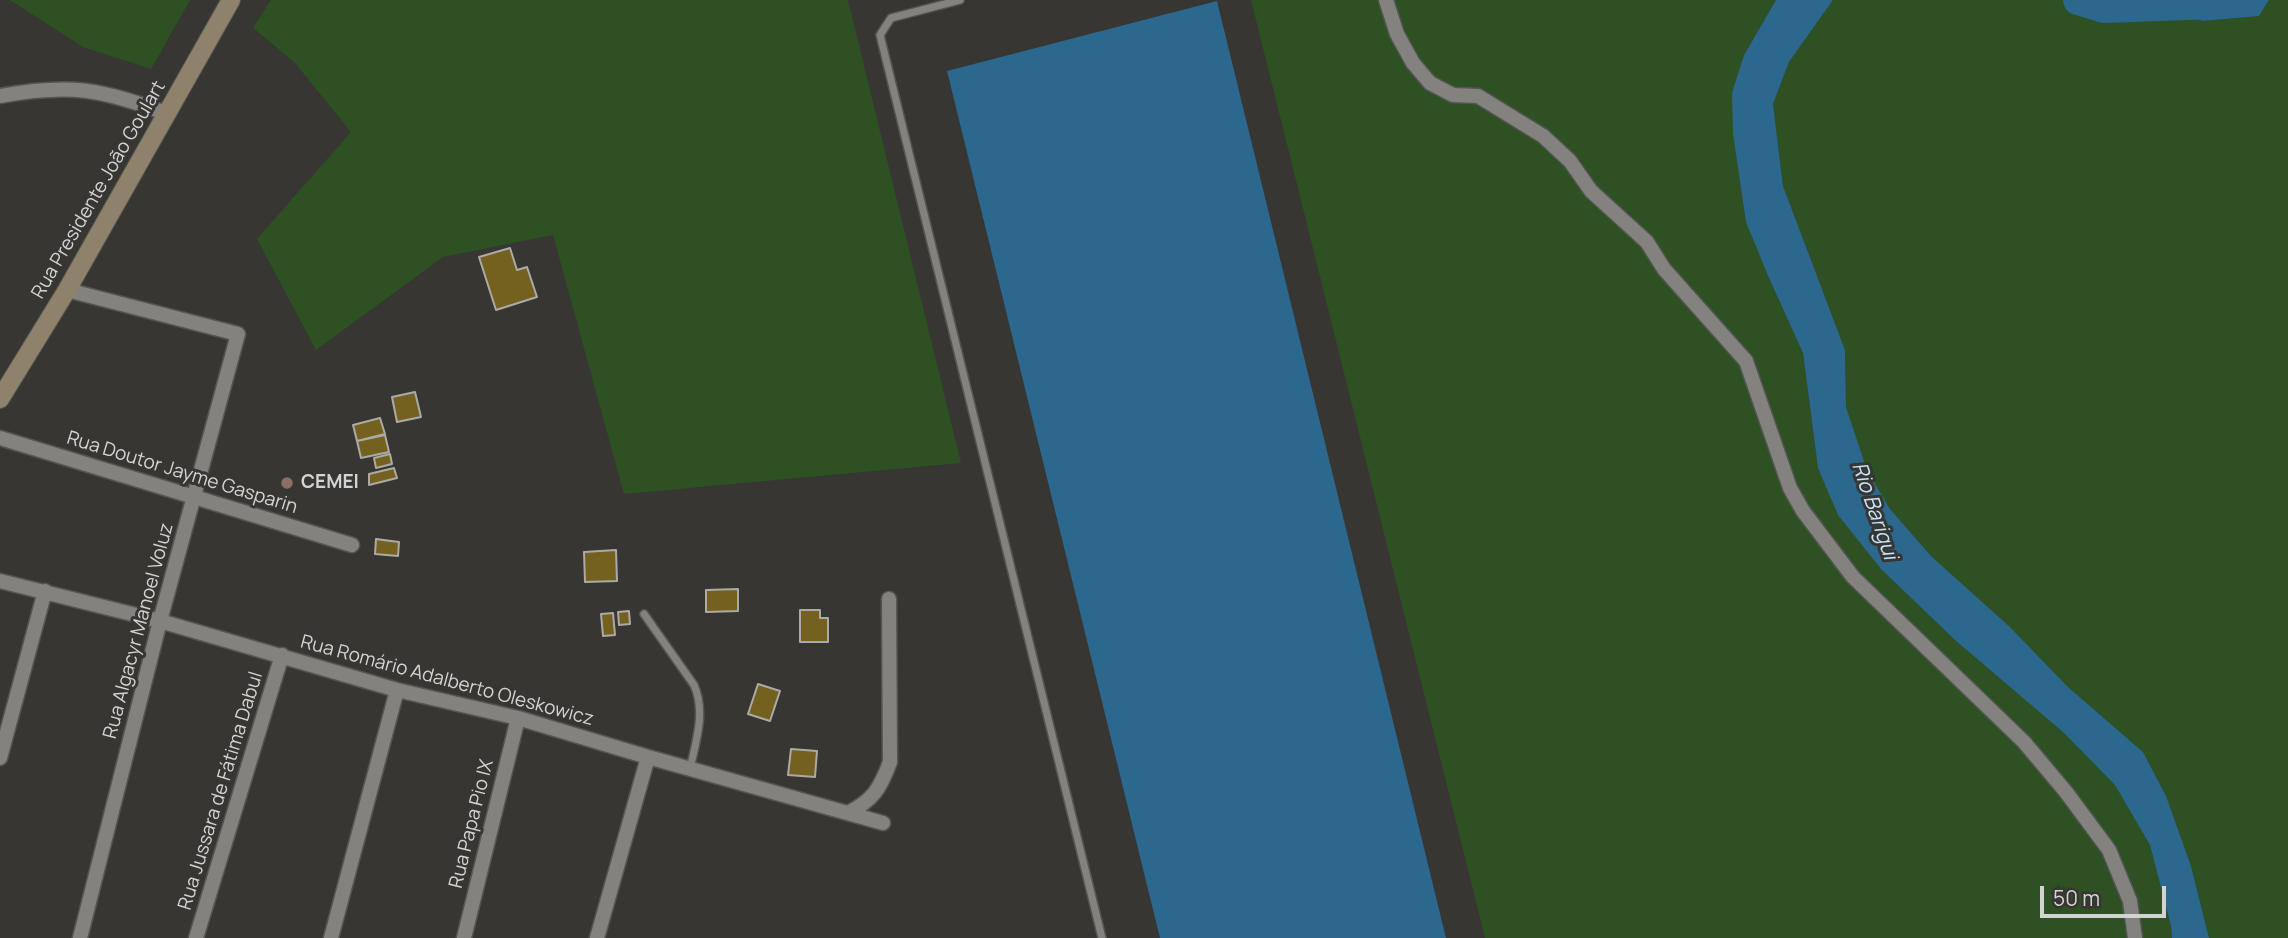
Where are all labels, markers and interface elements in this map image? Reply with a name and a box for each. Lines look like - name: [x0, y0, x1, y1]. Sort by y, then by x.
- street label: Rua Presidente João Goulart: [27, 77, 171, 303]
- street label: Rua Doutor Jayme Gasparin: [64, 427, 300, 519]
- water label: Rio Barigui: [1846, 459, 1902, 563]
- place label: CEMEI: [301, 472, 359, 494]
- marker: CEMEI: [279, 475, 295, 491]
- street label: Rua Algacyr Manoel Voluz: [99, 521, 179, 741]
- street label: Rua Romário Adalberto Oleskowicz: [298, 631, 596, 731]
- street label: Rua Jussara de Fátima Dabul: [174, 669, 268, 913]
- street label: Rua Papa Pio IX: [445, 757, 499, 891]
- scale bar: [2043, 872, 2169, 916]
- text: 50 m: [2053, 884, 2100, 912]

